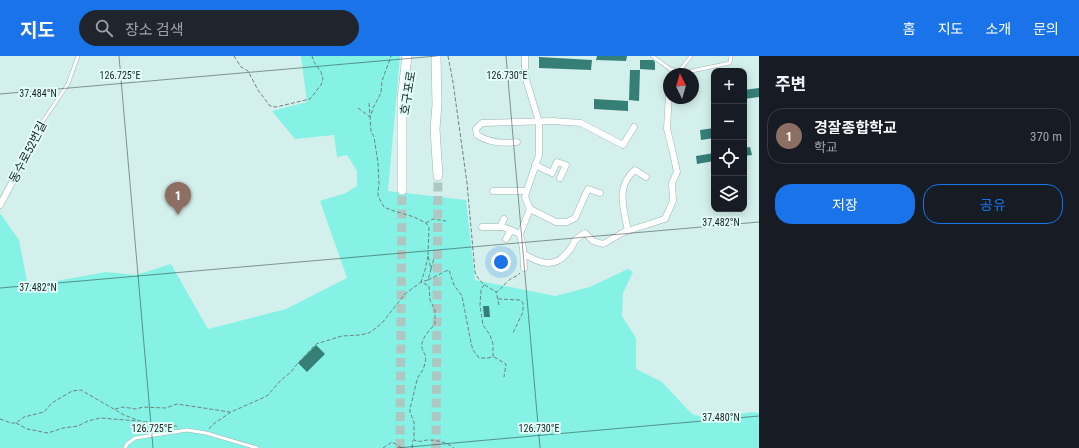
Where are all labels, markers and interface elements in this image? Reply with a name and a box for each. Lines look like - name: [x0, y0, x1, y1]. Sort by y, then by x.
- search box: [79, 10, 359, 46]
- icon: search: [93, 17, 115, 39]
- text: 지도: [20, 19, 55, 42]
- text: 장소 검색: [125, 21, 184, 39]
- text: 홈: [903, 21, 916, 37]
- text: 지도: [938, 21, 963, 37]
- text: 소개: [985, 21, 1011, 37]
- text: 문의: [1033, 21, 1059, 37]
- north arrow: [663, 68, 699, 104]
- map controls: [711, 68, 747, 212]
- button: +: [711, 68, 747, 104]
- text: 126.725°E: [100, 70, 141, 81]
- street label: 호구포로: [398, 70, 418, 116]
- text: 126.730°E: [487, 70, 528, 81]
- text: 주변: [775, 74, 806, 94]
- text: 37.484°N: [19, 88, 57, 99]
- button: −: [711, 104, 747, 140]
- street label: 동수로52번길: [7, 119, 49, 185]
- text: 경잘종합학교: [814, 119, 897, 137]
- text: 1: [786, 129, 792, 144]
- text: 370 m: [1030, 129, 1062, 144]
- button: locate: [711, 140, 747, 176]
- text: 학교: [814, 140, 838, 155]
- button: layers: [711, 176, 747, 212]
- pin: 1: [165, 182, 191, 215]
- button: 저장: [775, 184, 915, 224]
- button: 공유: [923, 184, 1063, 224]
- text: 37.482°N: [702, 217, 740, 228]
- your location: [491, 252, 511, 272]
- text: 37.482°N: [19, 282, 57, 293]
- text: 37.480°N: [702, 412, 740, 423]
- text: 126.725°E: [132, 423, 173, 434]
- text: 126.730°E: [519, 423, 560, 434]

